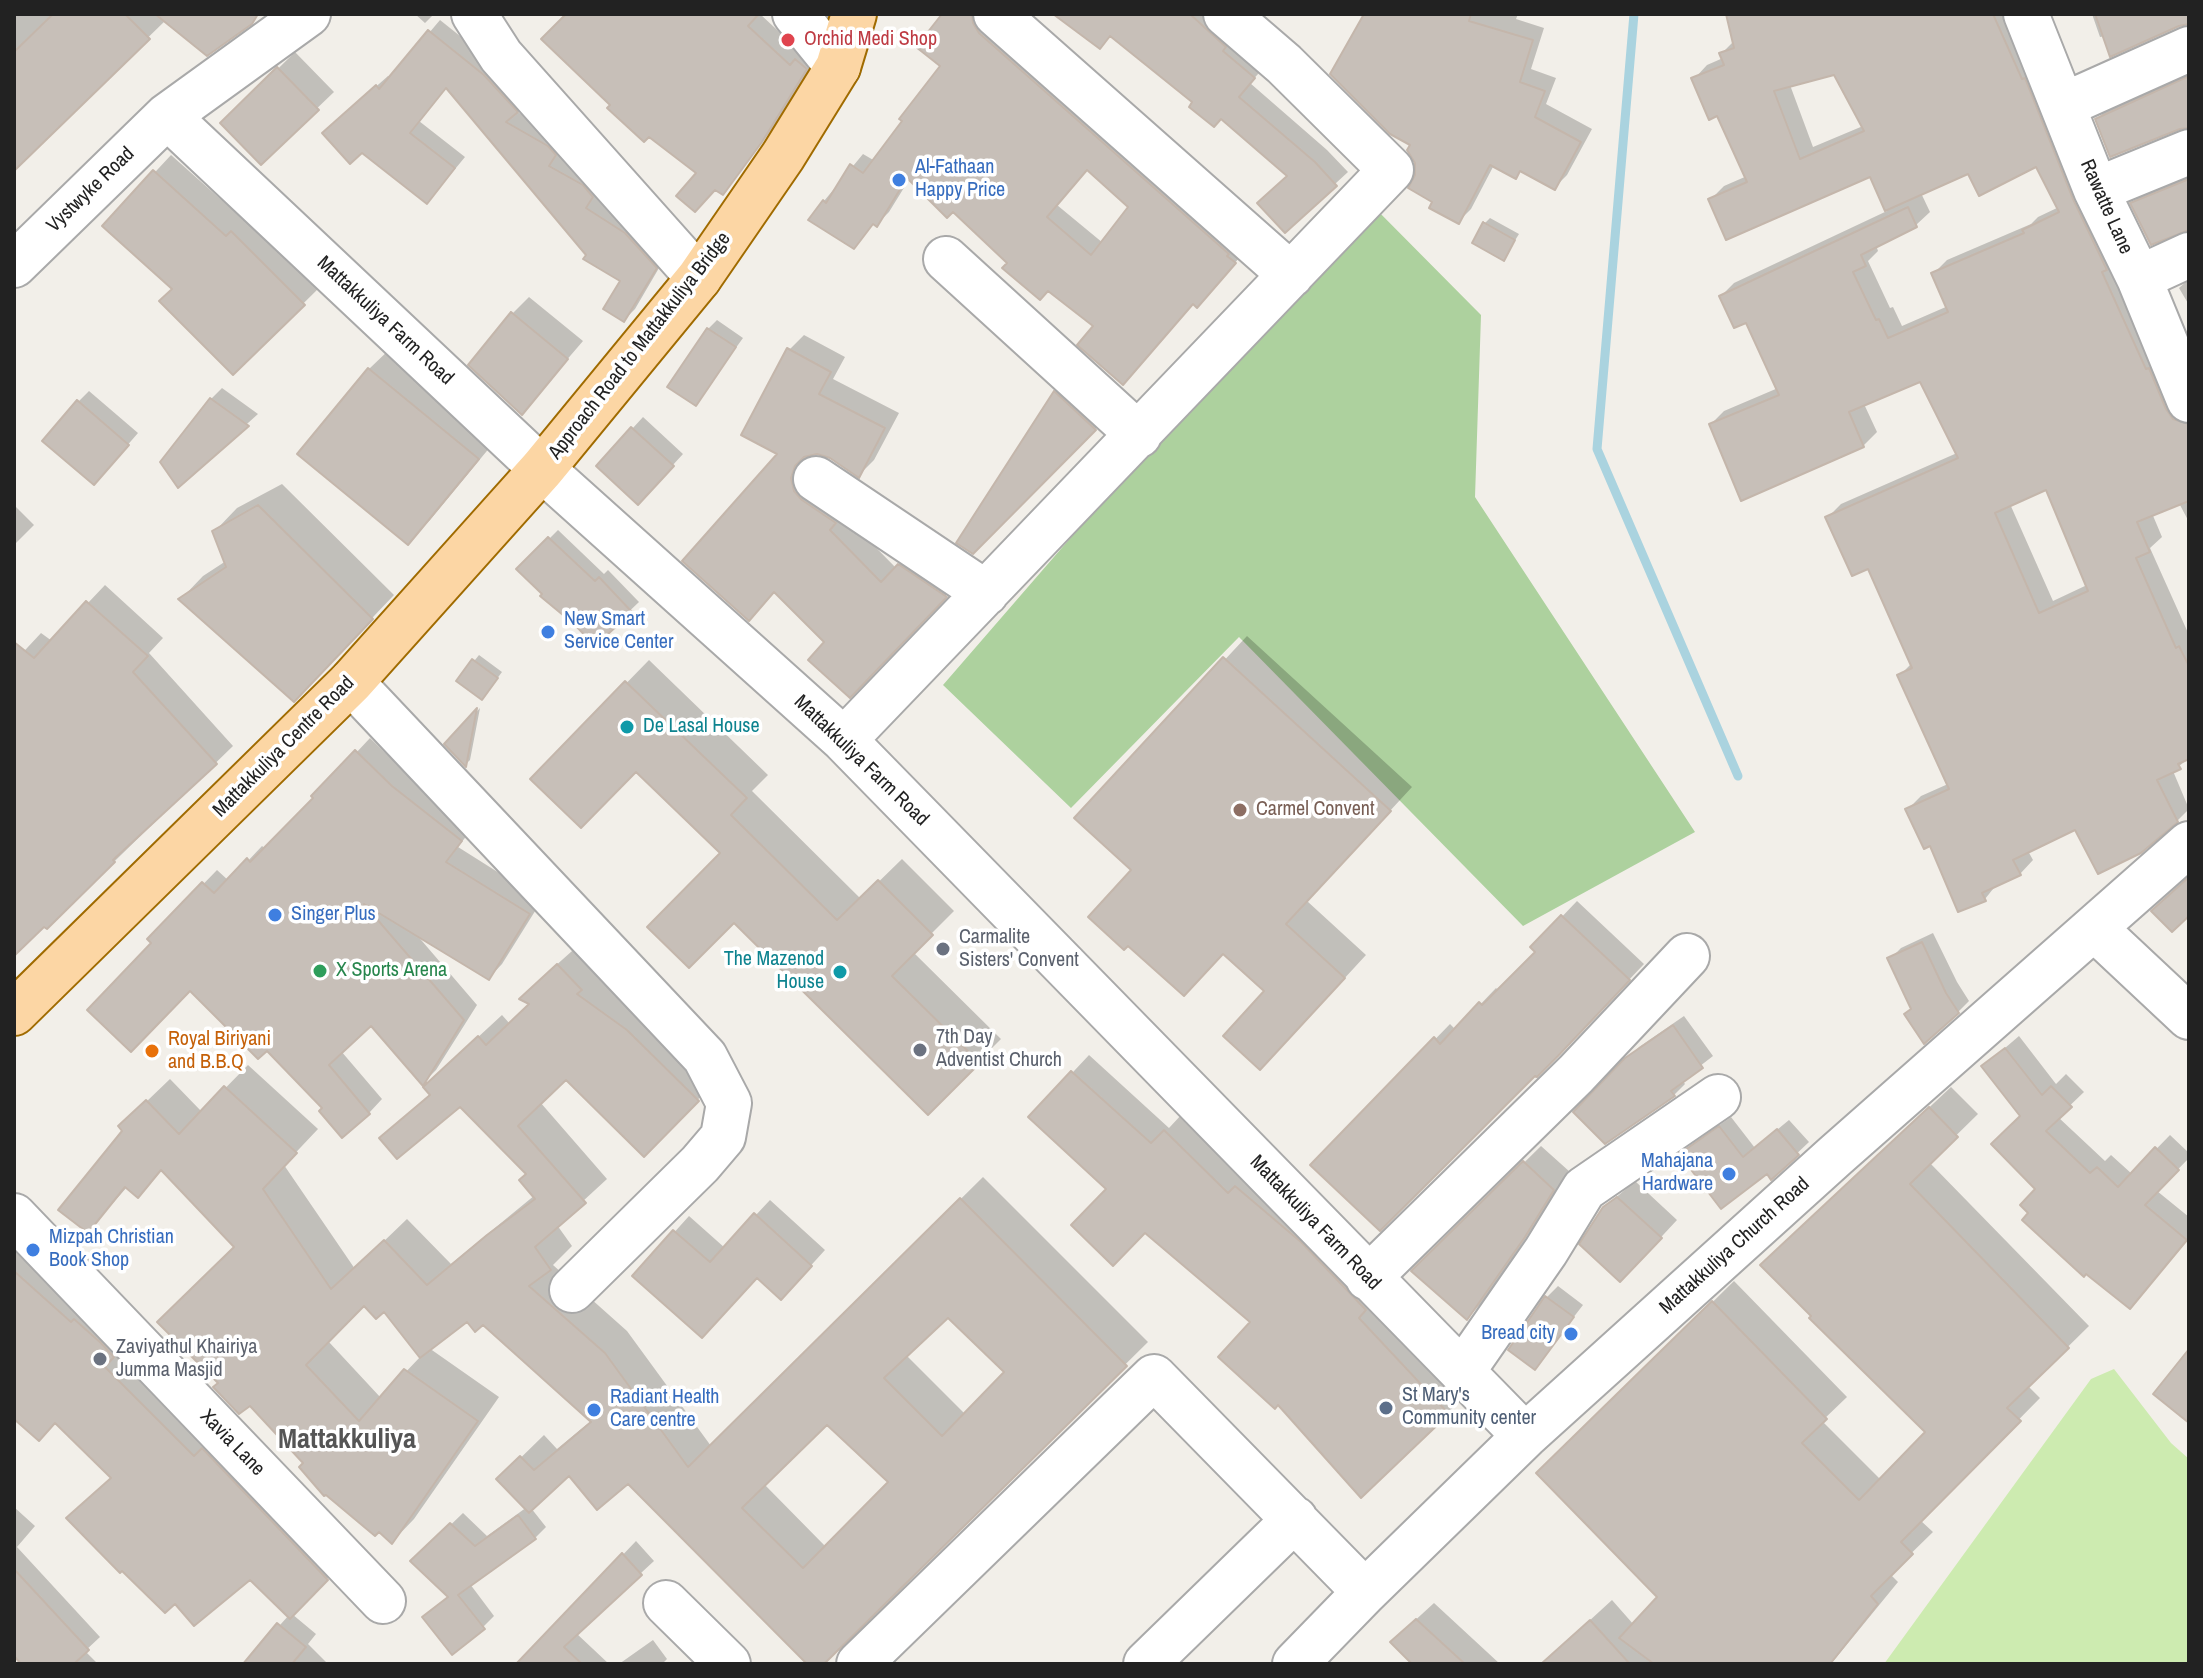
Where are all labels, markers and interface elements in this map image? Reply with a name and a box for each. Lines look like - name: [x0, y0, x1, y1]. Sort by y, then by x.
- place label: Orchid Medi Shop: [804, 28, 937, 52]
- marker: Orchid Medi Shop: [779, 31, 797, 49]
- street label: Vystwyke Road: [42, 142, 140, 238]
- place label: Al-Fathaan Happy Price: [915, 156, 1005, 203]
- street label: Rawatte Lane: [2074, 156, 2138, 258]
- marker: Al-Fathaan Happy Price: [890, 171, 908, 189]
- street label: Approach Road to Mattakkuliya Bridge: [544, 228, 736, 464]
- street label: Mattakkuliya Farm Road: [312, 252, 458, 390]
- place label: New Smart Service Center: [564, 608, 673, 655]
- marker: New Smart Service Center: [539, 623, 557, 641]
- street label: Mattakkuliya Centre Road: [208, 671, 360, 823]
- street label: Mattakkuliya Farm Road: [789, 691, 933, 831]
- place label: De Lasal House: [643, 715, 760, 739]
- marker: De Lasal House: [618, 718, 636, 736]
- place label: Carmel Convent: [1256, 798, 1374, 822]
- marker: Carmel Convent: [1231, 801, 1249, 819]
- place label: Singer Plus: [291, 903, 376, 927]
- marker: Singer Plus: [266, 906, 284, 924]
- place label: Carmalite Sisters' Convent: [959, 926, 1079, 973]
- marker: Carmalite Sisters' Convent: [934, 940, 952, 958]
- place label: The Mazenod House: [724, 948, 824, 995]
- place label: X Sports Arena: [336, 959, 447, 983]
- marker: X Sports Arena: [311, 962, 329, 980]
- marker: The Mazenod House: [831, 963, 849, 981]
- place label: 7th Day Adventist Church: [936, 1026, 1062, 1073]
- place label: Royal Biriyani and B.B.Q: [168, 1028, 271, 1075]
- marker: 7th Day Adventist Church: [911, 1041, 929, 1059]
- marker: Royal Biriyani and B.B.Q: [143, 1042, 161, 1060]
- place label: Mahajana Hardware: [1641, 1150, 1713, 1197]
- street label: Mattakkuliya Farm Road: [1245, 1151, 1385, 1295]
- marker: Mahajana Hardware: [1720, 1165, 1738, 1183]
- street label: Mattakkuliya Church Road: [1655, 1172, 1815, 1320]
- place label: Mizpah Christian Book Shop: [49, 1226, 174, 1273]
- marker: Mizpah Christian Book Shop: [24, 1241, 42, 1259]
- place label: Bread city: [1481, 1322, 1555, 1346]
- marker: Bread city: [1562, 1325, 1580, 1343]
- place label: Zaviyathul Khairiya Jumma Masjid: [116, 1336, 257, 1383]
- marker: Zaviyathul Khairiya Jumma Masjid: [91, 1350, 109, 1368]
- place label: St Mary's Community center: [1402, 1384, 1536, 1431]
- place label: Radiant Health Care centre: [610, 1386, 719, 1433]
- marker: St Mary's Community center: [1377, 1399, 1395, 1417]
- marker: Radiant Health Care centre: [585, 1401, 603, 1419]
- street label: Xavia Lane: [195, 1405, 269, 1481]
- district label: Mattakkuliya: [278, 1423, 416, 1457]

